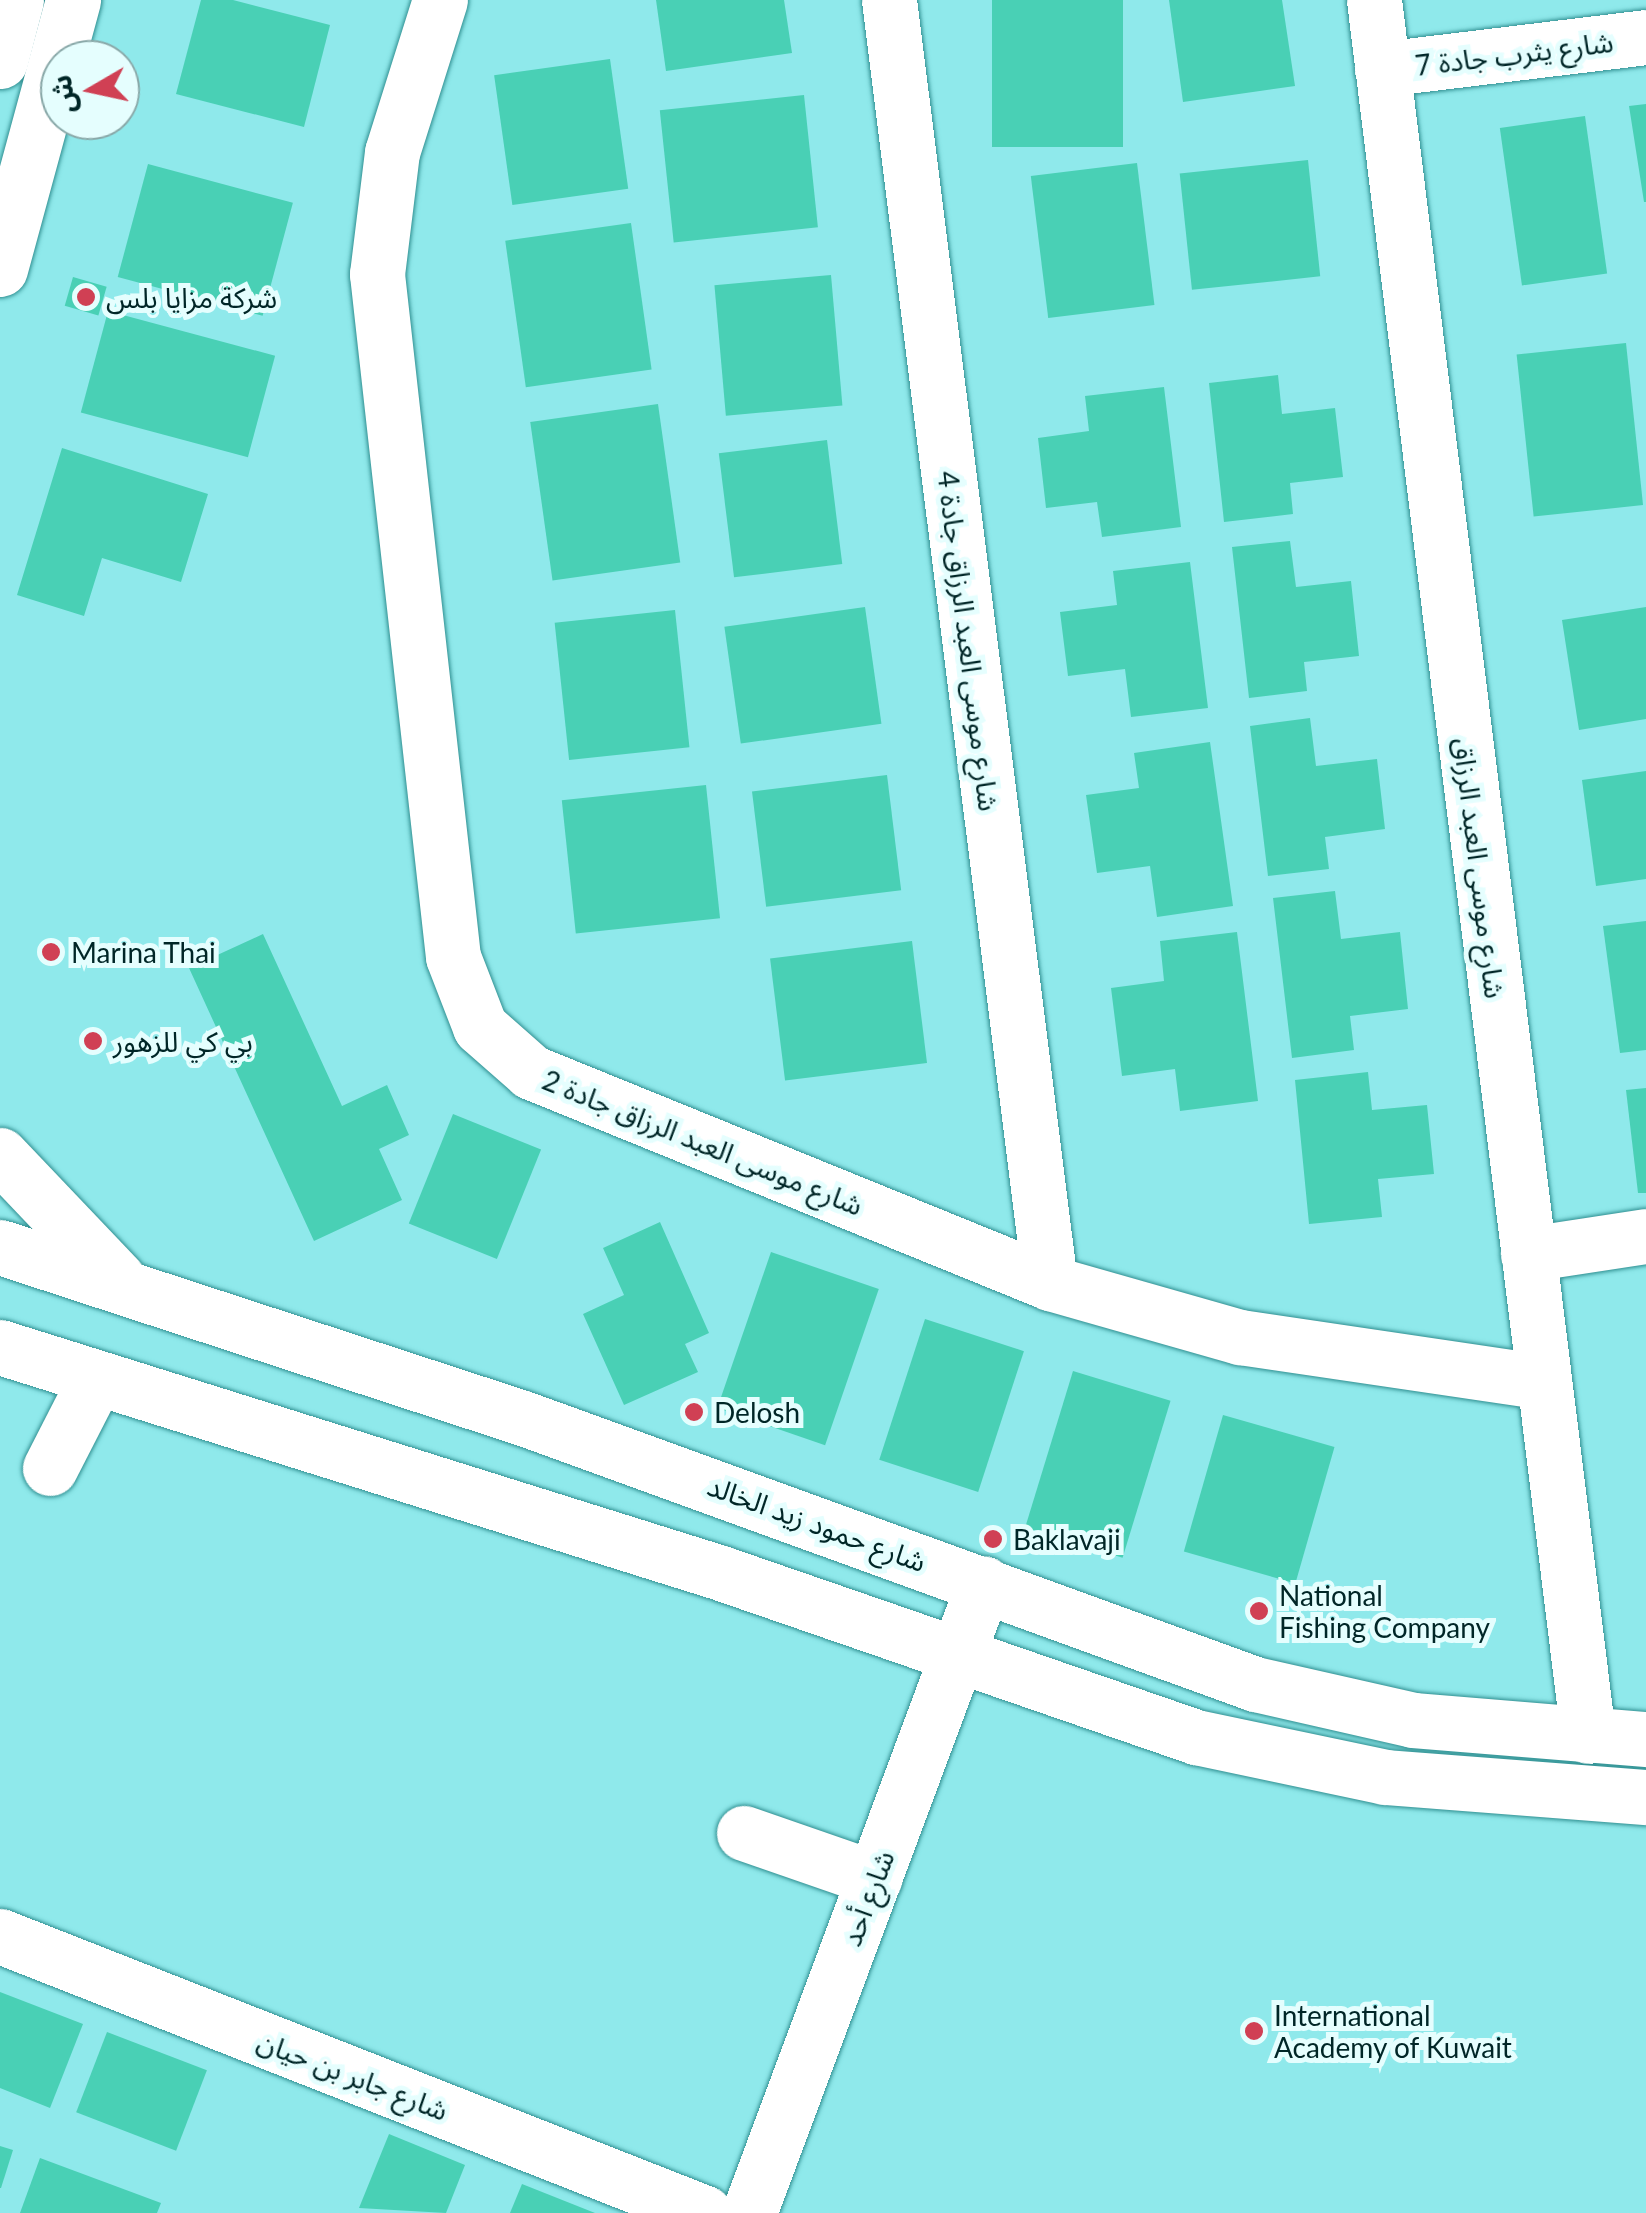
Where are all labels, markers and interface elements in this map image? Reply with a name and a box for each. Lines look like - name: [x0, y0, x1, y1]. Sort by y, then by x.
- street label: شارع يثرب جادة 7: [1413, 24, 1615, 82]
- north arrow: [40, 40, 140, 140]
- text: ش: [43, 73, 82, 116]
- place label: شركة مزايا بلس: [106, 280, 277, 314]
- marker: شركة مزايا بلس: [75, 286, 97, 308]
- street label: شارع موسى العبد الرزاق جادة 4: [931, 469, 1007, 813]
- street label: شارع موسى العبد الرزاق: [1447, 736, 1513, 1000]
- place label: Marina Thai: [71, 935, 217, 969]
- marker: Marina Thai: [40, 941, 62, 963]
- place label: بي كي للزهور: [113, 1024, 253, 1058]
- marker: بي كي للزهور: [82, 1030, 104, 1052]
- street label: شارع موسى العبد الرزاق جادة 2: [538, 1062, 868, 1222]
- place label: Delosh: [714, 1395, 800, 1429]
- marker: Delosh: [683, 1401, 705, 1423]
- street label: شارع حمود زيد الخالد: [703, 1468, 931, 1578]
- place label: Baklavaji: [1013, 1522, 1121, 1556]
- marker: Baklavaji: [982, 1528, 1004, 1550]
- place label: National Fishing Company: [1279, 1578, 1490, 1644]
- marker: National Fishing Company: [1248, 1600, 1270, 1622]
- street label: شارع أحد: [833, 1845, 901, 1951]
- place label: International Academy of Kuwait: [1274, 1998, 1513, 2064]
- marker: International Academy of Kuwait: [1243, 2020, 1265, 2042]
- street label: شارع جابر بن حيان: [253, 2023, 453, 2127]

